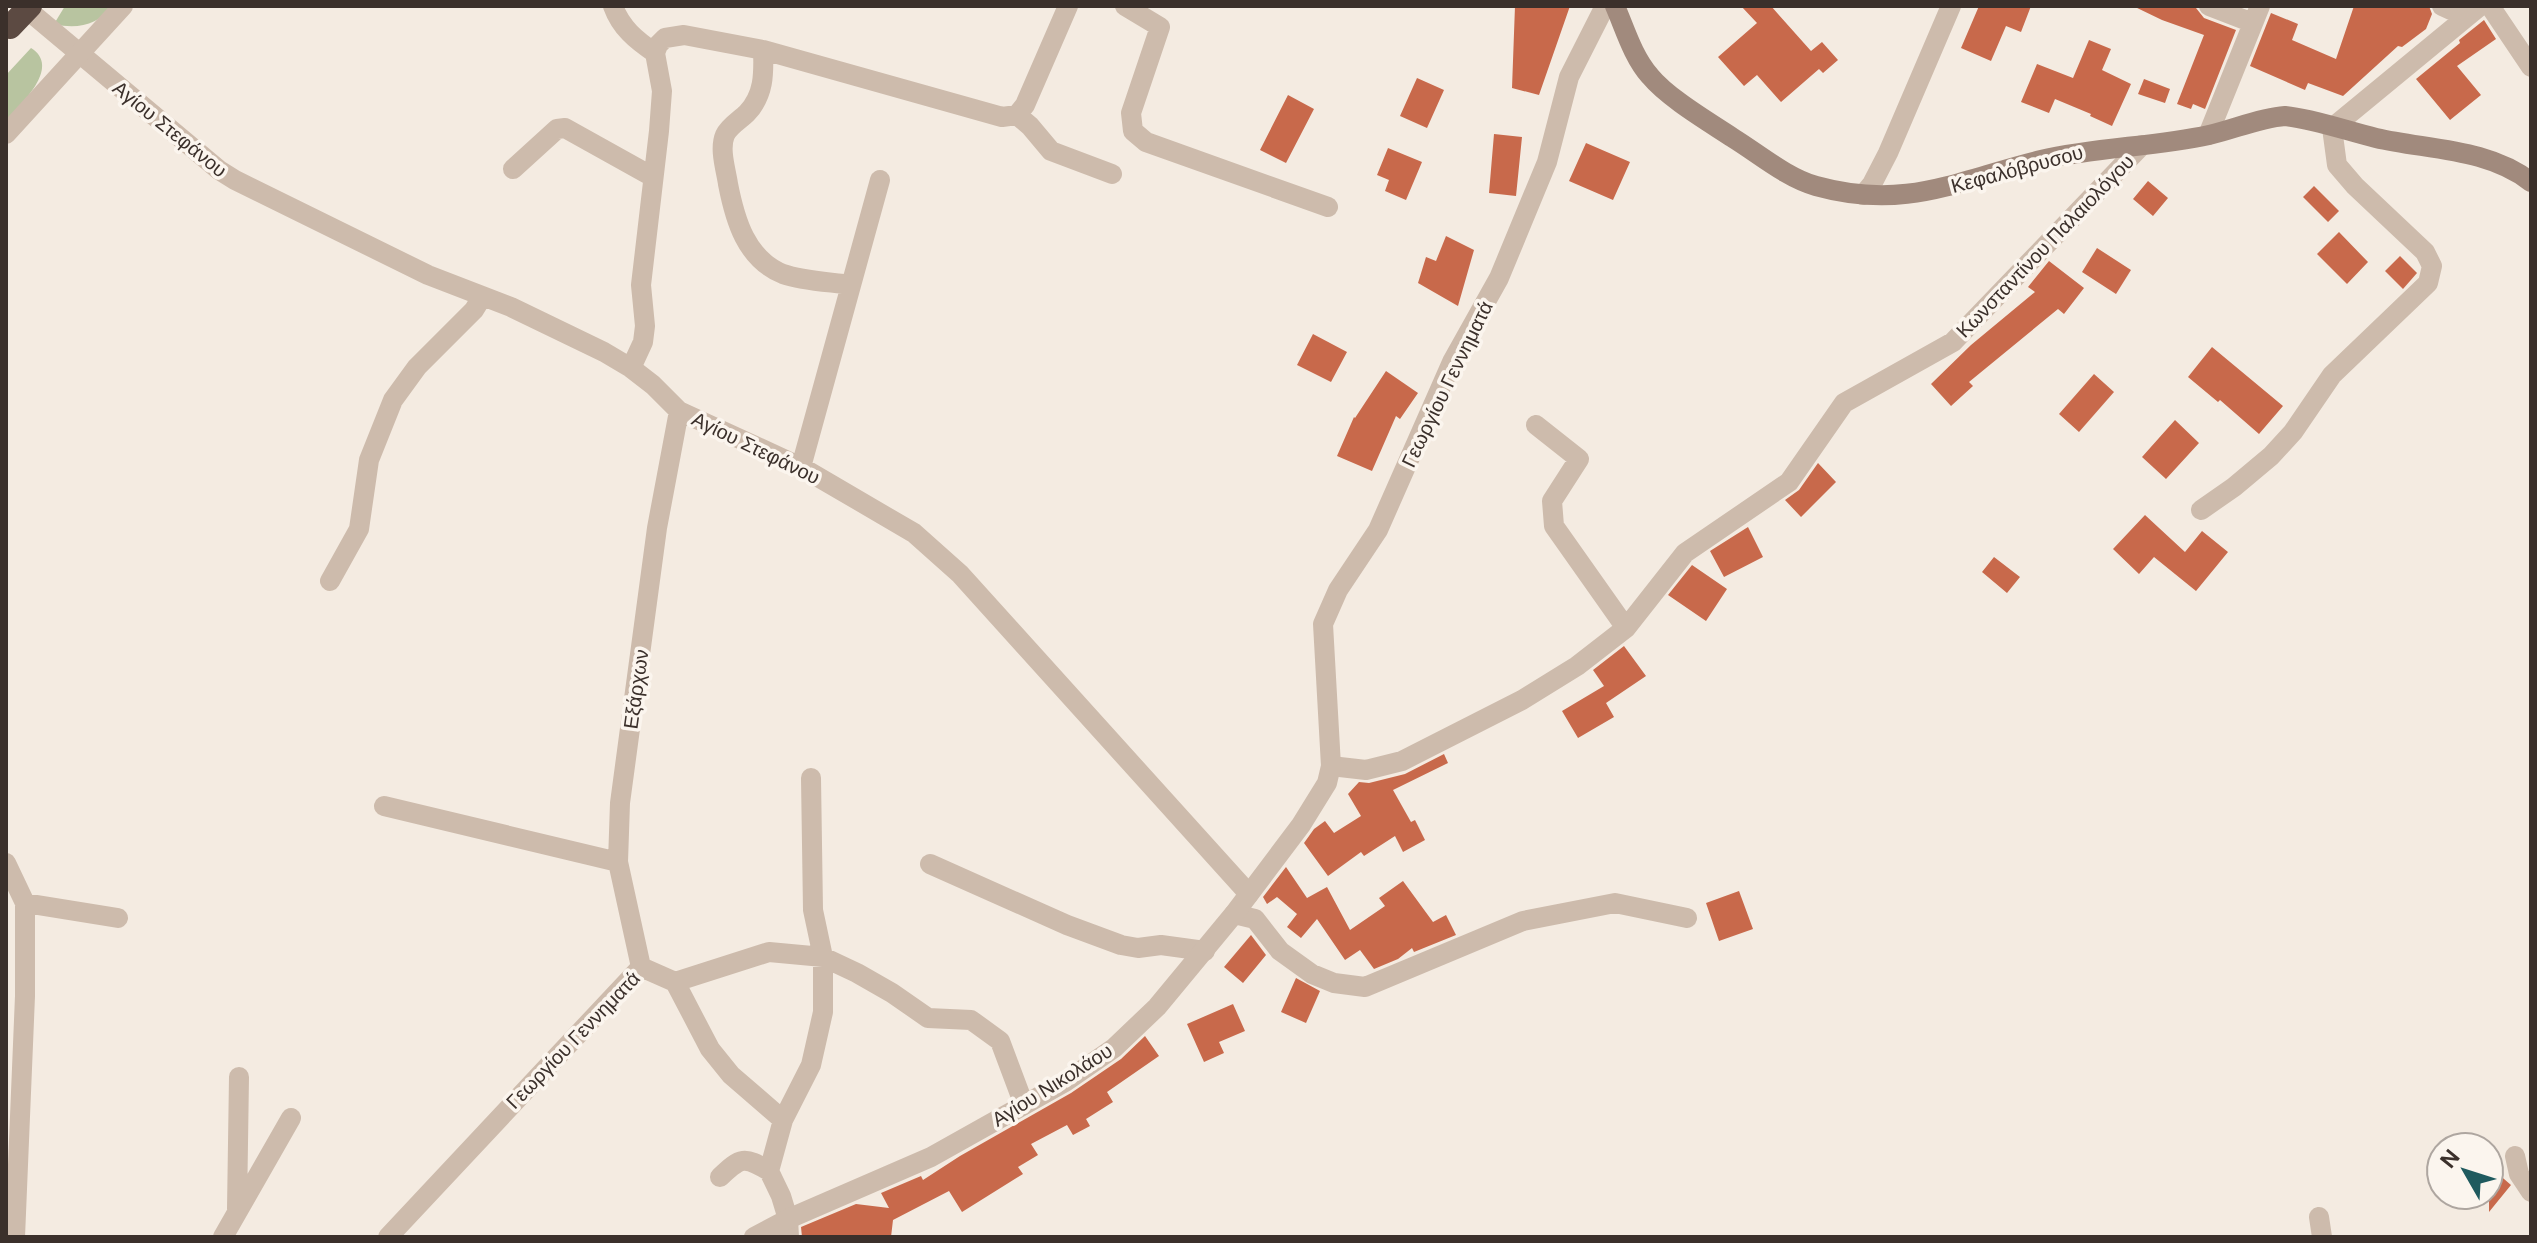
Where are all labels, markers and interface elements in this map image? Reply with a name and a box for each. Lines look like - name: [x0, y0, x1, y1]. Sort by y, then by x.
- street label: Αγίου Στεφάνου: [108, 75, 232, 183]
- street label: Κεφαλόβρυσου: [1948, 139, 2086, 199]
- street label: Κωνσταντίνου Παλαιολόγου: [1950, 149, 2140, 343]
- street label: Γεωργίου Γεννηματά: [1395, 296, 1499, 472]
- street label: Αγίου Στεφάνου: [688, 406, 824, 490]
- street label: Εξάρχων: [618, 647, 654, 731]
- street label: Γεωργίου Γεννηματά: [500, 965, 646, 1115]
- street label: Αγίου Νικολάου: [987, 1038, 1117, 1132]
- north arrow: [2425, 1131, 2505, 1211]
- text: N: [2434, 1143, 2466, 1174]

